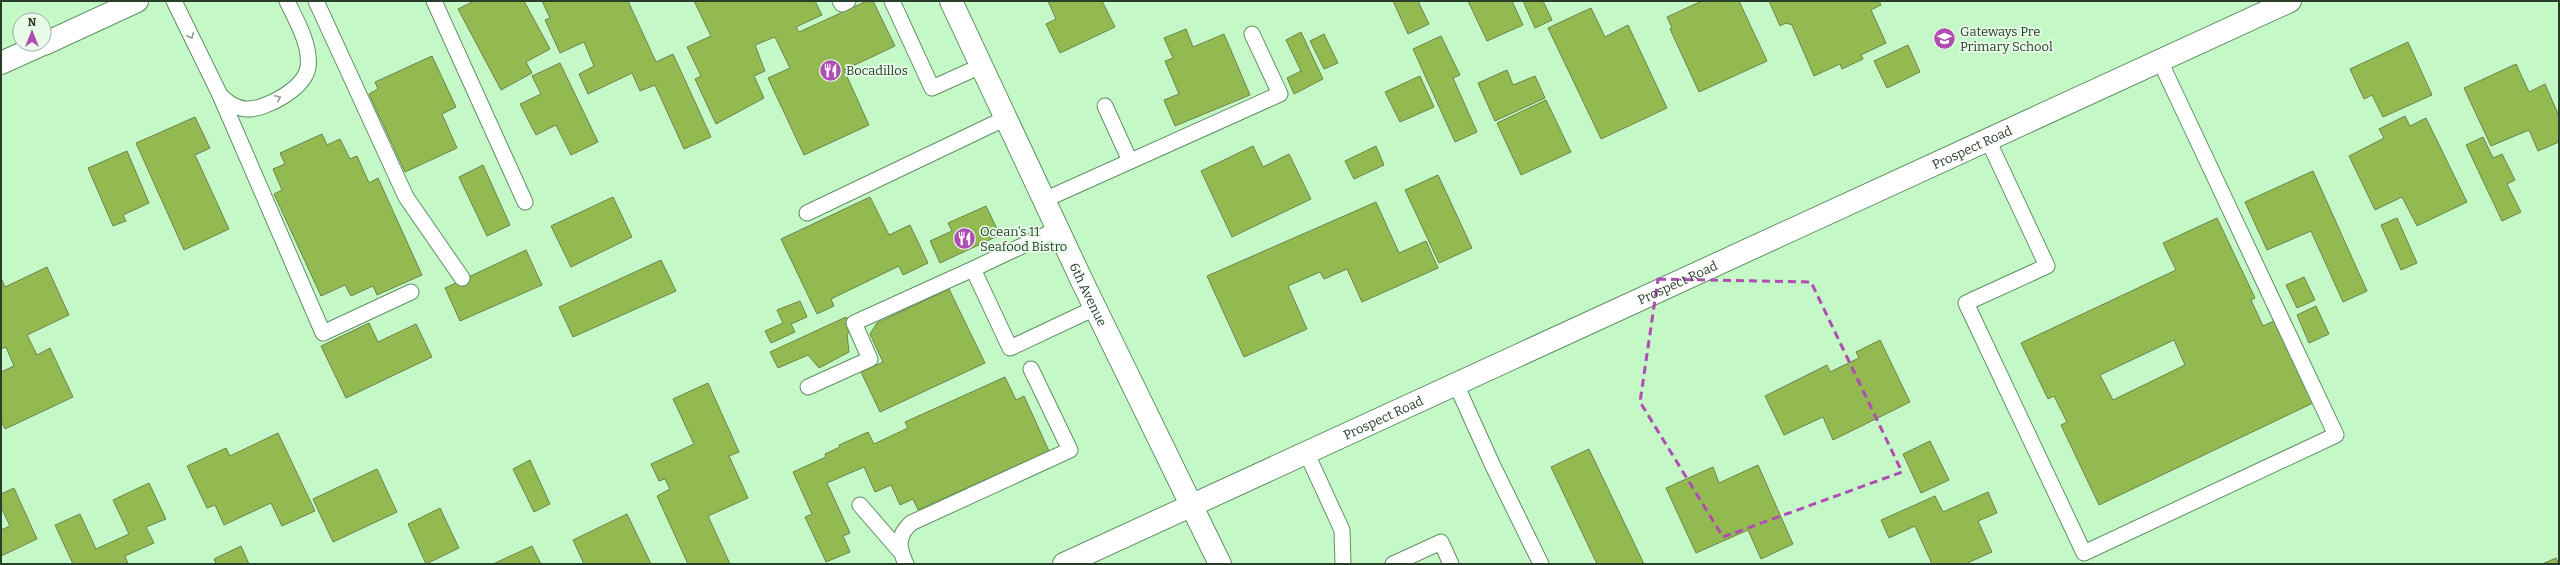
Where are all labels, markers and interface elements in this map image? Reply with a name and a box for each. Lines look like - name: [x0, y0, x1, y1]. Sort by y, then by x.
- north arrow: [12, 12, 52, 52]
- text: N: [28, 16, 37, 29]
- place label: Gateways Pre Primary School: [1960, 24, 2053, 54]
- school or university icon: Gateways Pre Primary School: [1931, 25, 1957, 51]
- one-way arrow: [186, 32, 194, 40]
- restaurant icon: Bocadillos: [818, 57, 844, 83]
- place label: Bocadillos: [846, 63, 908, 78]
- one-way arrow: [273, 95, 281, 103]
- street label: Prospect Road: [1930, 122, 2014, 172]
- place label: Ocean's 11 Seafood Bistro: [980, 224, 1067, 254]
- restaurant icon: Ocean's 11 Seafood Bistro: [951, 225, 977, 251]
- street label: Prospect Road: [1635, 257, 1720, 307]
- street label: 6th Avenue: [1067, 260, 1110, 329]
- street label: Prospect Road: [1341, 393, 1425, 442]

